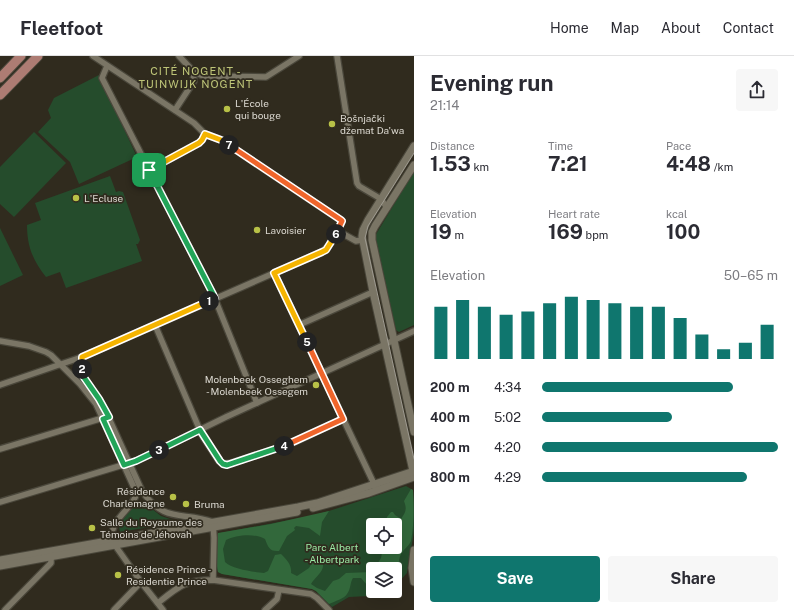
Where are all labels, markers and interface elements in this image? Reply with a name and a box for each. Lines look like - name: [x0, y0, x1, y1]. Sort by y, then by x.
- text: Fleetfoot: [20, 17, 103, 39]
- text: Home: [550, 20, 589, 36]
- text: Map: [611, 20, 639, 36]
- text: About: [661, 20, 701, 36]
- text: Contact: [723, 20, 774, 36]
- district label: CITÉ NOGENT - TUINWIJK NOGENT: [139, 64, 253, 90]
- button: share: [736, 69, 778, 111]
- text: Evening run: [430, 70, 554, 96]
- place label: L'École qui bouge: [235, 97, 281, 121]
- text: 21:14: [430, 98, 459, 113]
- marker: L'École qui bouge: [222, 104, 232, 114]
- place label: Bošnjački džemat Da'wa: [340, 112, 404, 136]
- marker: Bošnjački džemat Da'wa: [327, 119, 337, 129]
- pin: 7: [219, 135, 239, 155]
- text: 7: [226, 139, 232, 151]
- text: Distance: [430, 140, 475, 152]
- text: Time: [548, 140, 573, 152]
- text: Pace: [666, 140, 691, 152]
- text: 1.53: [430, 152, 471, 176]
- text: 7:21: [548, 152, 588, 176]
- text: 4:48: [666, 152, 711, 176]
- pin: [132, 153, 166, 187]
- icon: arrive: [138, 159, 160, 181]
- text: km: [471, 161, 489, 173]
- text: /km: [711, 161, 733, 173]
- place label: L'Ecluse: [84, 192, 123, 204]
- marker: L'Ecluse: [71, 193, 81, 203]
- text: Elevation: [430, 208, 477, 220]
- text: Heart rate: [548, 208, 600, 220]
- text: kcal: [666, 208, 687, 220]
- text: 19: [430, 220, 452, 244]
- text: 169: [548, 220, 583, 244]
- text: 100: [666, 220, 700, 244]
- place label: Lavoisier: [265, 224, 306, 236]
- pin: 6: [326, 224, 346, 244]
- marker: Lavoisier: [252, 225, 262, 235]
- text: 6: [332, 228, 340, 240]
- text: m: [452, 229, 464, 241]
- text: bpm: [583, 229, 608, 241]
- text: Elevation: [430, 268, 485, 283]
- text: 50–65 m: [724, 268, 778, 283]
- pin: 1: [199, 291, 219, 311]
- text: 1: [207, 295, 211, 307]
- pin: 5: [297, 332, 317, 352]
- text: 5: [303, 336, 311, 348]
- pin: 2: [72, 359, 92, 379]
- text: 2: [79, 363, 86, 375]
- place label: Molenbeek Osseghem - Molenbeek Ossegem: [205, 373, 308, 397]
- marker: Molenbeek Osseghem - Molenbeek Ossegem: [311, 380, 321, 390]
- text: 200 m: [430, 380, 470, 395]
- text: 4:34: [494, 380, 521, 395]
- text: 400 m: [430, 410, 470, 425]
- text: 5:02: [494, 410, 521, 425]
- pin: 4: [274, 436, 294, 456]
- pin: 3: [149, 440, 169, 460]
- text: 4: [280, 440, 288, 452]
- text: 600 m: [430, 440, 470, 455]
- text: 4:20: [494, 440, 521, 455]
- text: 3: [155, 444, 163, 456]
- text: 800 m: [430, 470, 470, 485]
- text: 4:29: [494, 470, 521, 485]
- place label: Résidence Charlemagne: [103, 485, 165, 509]
- marker: Résidence Charlemagne: [168, 492, 178, 502]
- place label: Bruma: [194, 498, 225, 510]
- marker: Bruma: [181, 499, 191, 509]
- place label: Salle du Royaume des Témoins de Jéhovah: [100, 516, 202, 540]
- map controls: [366, 518, 402, 598]
- button: locate: [366, 518, 402, 554]
- marker: Salle du Royaume des Témoins de Jéhovah: [87, 523, 97, 533]
- park label: Parc Albert - Albertpark: [305, 541, 360, 565]
- button: Save: [430, 556, 600, 602]
- button: Share: [608, 556, 778, 602]
- button: layers: [366, 562, 402, 598]
- place label: Résidence Prince - Residentie Prince: [126, 563, 211, 587]
- marker: Résidence Prince - Residentie Prince: [113, 570, 123, 580]

